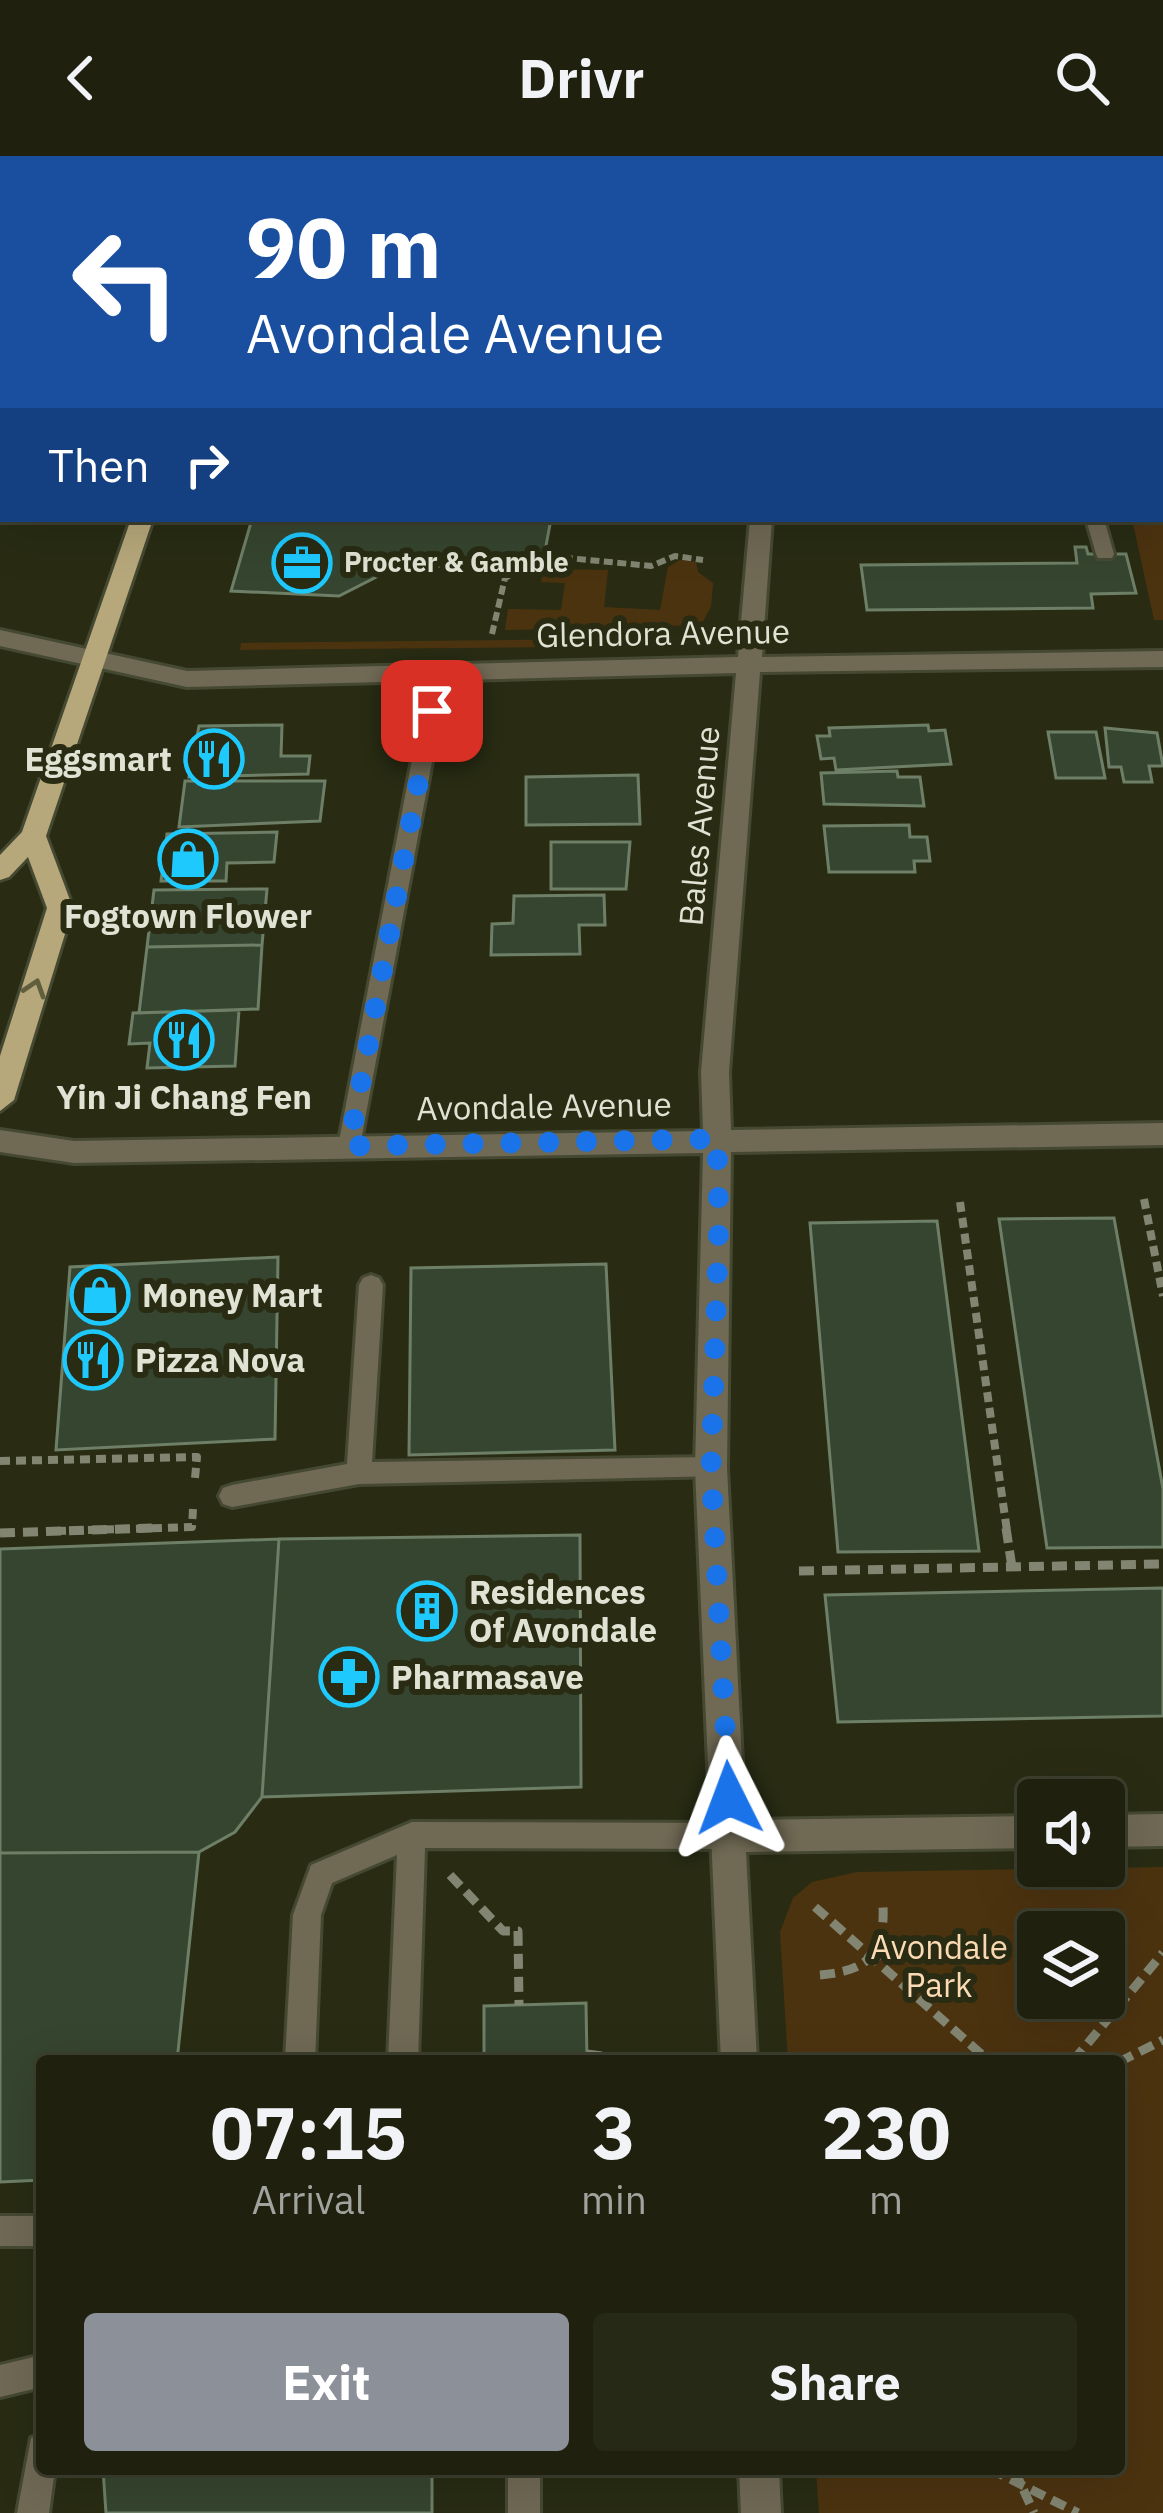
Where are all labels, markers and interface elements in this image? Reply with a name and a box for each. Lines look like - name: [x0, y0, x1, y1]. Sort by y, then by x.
- text: Drivr: [519, 43, 644, 113]
- icon: back: [48, 45, 114, 111]
- icon: search: [1049, 45, 1115, 111]
- text: 90 m: [246, 192, 442, 301]
- icon: left: [48, 204, 204, 360]
- text: Avondale Avenue: [246, 298, 664, 368]
- icon: right: [174, 432, 240, 498]
- text: Then: [48, 436, 150, 494]
- office icon: Procter & Gamble: [271, 532, 333, 594]
- place label: Procter & Gamble: [344, 544, 569, 579]
- street label: Glendora Avenue: [536, 609, 790, 656]
- pin: [381, 660, 483, 762]
- icon: arrive: [399, 678, 465, 744]
- street label: Bales Avenue: [668, 724, 729, 928]
- restaurant icon: Eggsmart: [183, 728, 245, 790]
- place label: Eggsmart: [24, 737, 172, 780]
- shop icon: Fogtown Flower: [157, 828, 219, 890]
- place label: Fogtown Flower: [64, 894, 312, 937]
- one-way arrow: [21, 978, 46, 999]
- restaurant icon: Yin Ji Chang Fen: [153, 1009, 215, 1071]
- place label: Yin Ji Chang Fen: [56, 1075, 312, 1118]
- street label: Avondale Avenue: [416, 1082, 672, 1129]
- shop icon: Money Mart: [69, 1264, 131, 1326]
- place label: Money Mart: [142, 1273, 323, 1316]
- restaurant icon: Pizza Nova: [62, 1329, 124, 1391]
- place label: Pizza Nova: [135, 1338, 305, 1381]
- place label: Residences Of Avondale: [469, 1570, 657, 1651]
- building icon: Residences Of Avondale: [396, 1580, 458, 1642]
- pharmacy icon: Pharmasave: [318, 1646, 380, 1708]
- place label: Pharmasave: [391, 1655, 584, 1698]
- position arrow: [666, 1735, 792, 1861]
- map controls: [1017, 1779, 1125, 2019]
- button: sound: [1017, 1779, 1125, 1887]
- button: layers: [1017, 1911, 1125, 2019]
- park label: Avondale Park: [870, 1925, 1008, 2006]
- text: 07:15: [210, 2085, 407, 2179]
- text: 3: [592, 2085, 636, 2179]
- text: 230: [821, 2085, 951, 2179]
- text: Arrival: [252, 2174, 365, 2225]
- text: min: [581, 2174, 647, 2225]
- text: m: [869, 2174, 903, 2225]
- button: Exit: [84, 2313, 569, 2451]
- button: Share: [593, 2313, 1077, 2451]

